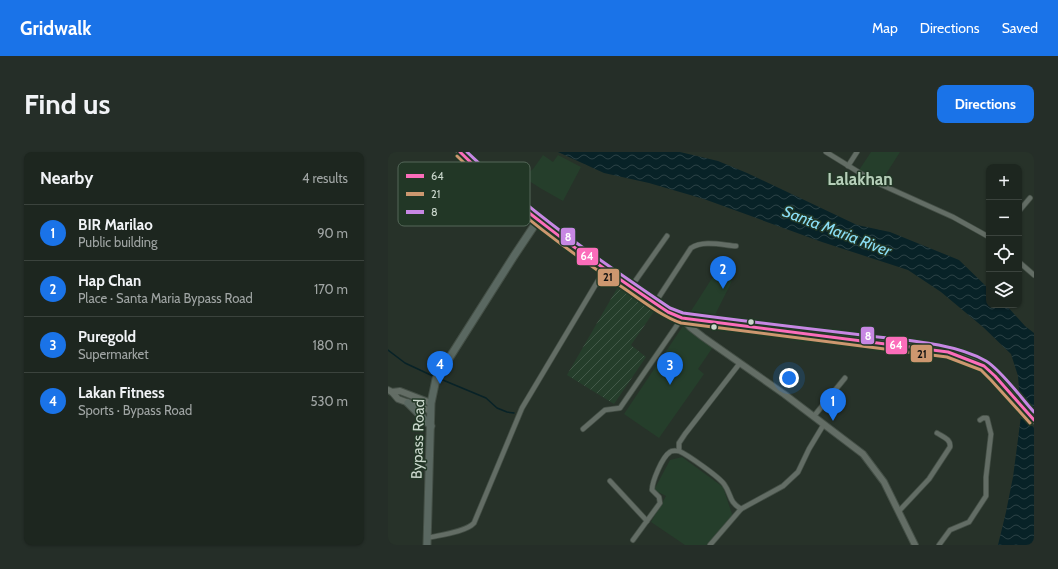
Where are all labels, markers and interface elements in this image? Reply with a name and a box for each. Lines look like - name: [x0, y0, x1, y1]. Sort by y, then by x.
- text: Gridwalk: [20, 17, 92, 40]
- text: Map: [872, 19, 898, 37]
- text: Directions: [920, 19, 980, 37]
- text: Saved: [1002, 19, 1038, 37]
- button: Directions: [937, 85, 1034, 123]
- text: Find us: [24, 87, 110, 121]
- legend: [398, 162, 530, 226]
- map controls: [986, 164, 1022, 308]
- button: +: [986, 164, 1022, 200]
- text: Nearby: [40, 168, 93, 188]
- text: 64: [431, 169, 444, 183]
- district label: Lalakhan: [827, 169, 893, 189]
- text: 4 results: [302, 170, 348, 186]
- text: 21: [431, 187, 440, 201]
- button: −: [986, 200, 1022, 236]
- water label: Santa Maria River: [780, 202, 895, 261]
- text: 8: [431, 205, 438, 219]
- text: BIR Marilao: [78, 216, 153, 234]
- text: 1: [51, 225, 55, 241]
- text: 90 m: [317, 225, 348, 241]
- line badge: 8: [560, 227, 576, 246]
- text: 8: [565, 230, 572, 244]
- text: Public building: [78, 234, 158, 250]
- button: locate: [986, 236, 1022, 272]
- line badge: 64: [576, 247, 599, 266]
- text: 64: [580, 249, 594, 263]
- pin: 2: [710, 256, 736, 289]
- line badge: 21: [597, 268, 620, 287]
- text: 21: [603, 270, 613, 284]
- text: Hap Chan: [78, 272, 141, 290]
- button: layers: [986, 272, 1022, 308]
- text: 2: [50, 281, 56, 297]
- text: 170 m: [314, 281, 348, 297]
- text: Place · Santa Maria Bypass Road: [78, 290, 253, 306]
- unlabelled marker: [746, 317, 756, 327]
- unlabelled marker: [709, 322, 719, 332]
- line badge: 8: [860, 326, 875, 345]
- text: Puregold: [78, 328, 136, 346]
- text: 8: [865, 329, 872, 343]
- line badge: 64: [885, 336, 908, 355]
- text: 3: [49, 337, 57, 353]
- text: 180 m: [312, 337, 348, 353]
- text: 64: [889, 338, 903, 352]
- line badge: 21: [910, 344, 933, 363]
- text: Supermarket: [78, 346, 149, 362]
- text: 21: [917, 347, 927, 361]
- pin: 4: [427, 351, 453, 384]
- pin: 3: [657, 352, 683, 385]
- your location: [779, 368, 799, 388]
- text: Lakan Fitness: [78, 384, 165, 402]
- pin: 1: [820, 388, 846, 421]
- text: 4: [49, 393, 57, 409]
- text: 530 m: [311, 393, 348, 409]
- street label: Bypass Road: [408, 399, 428, 479]
- text: Sports · Bypass Road: [78, 402, 192, 418]

